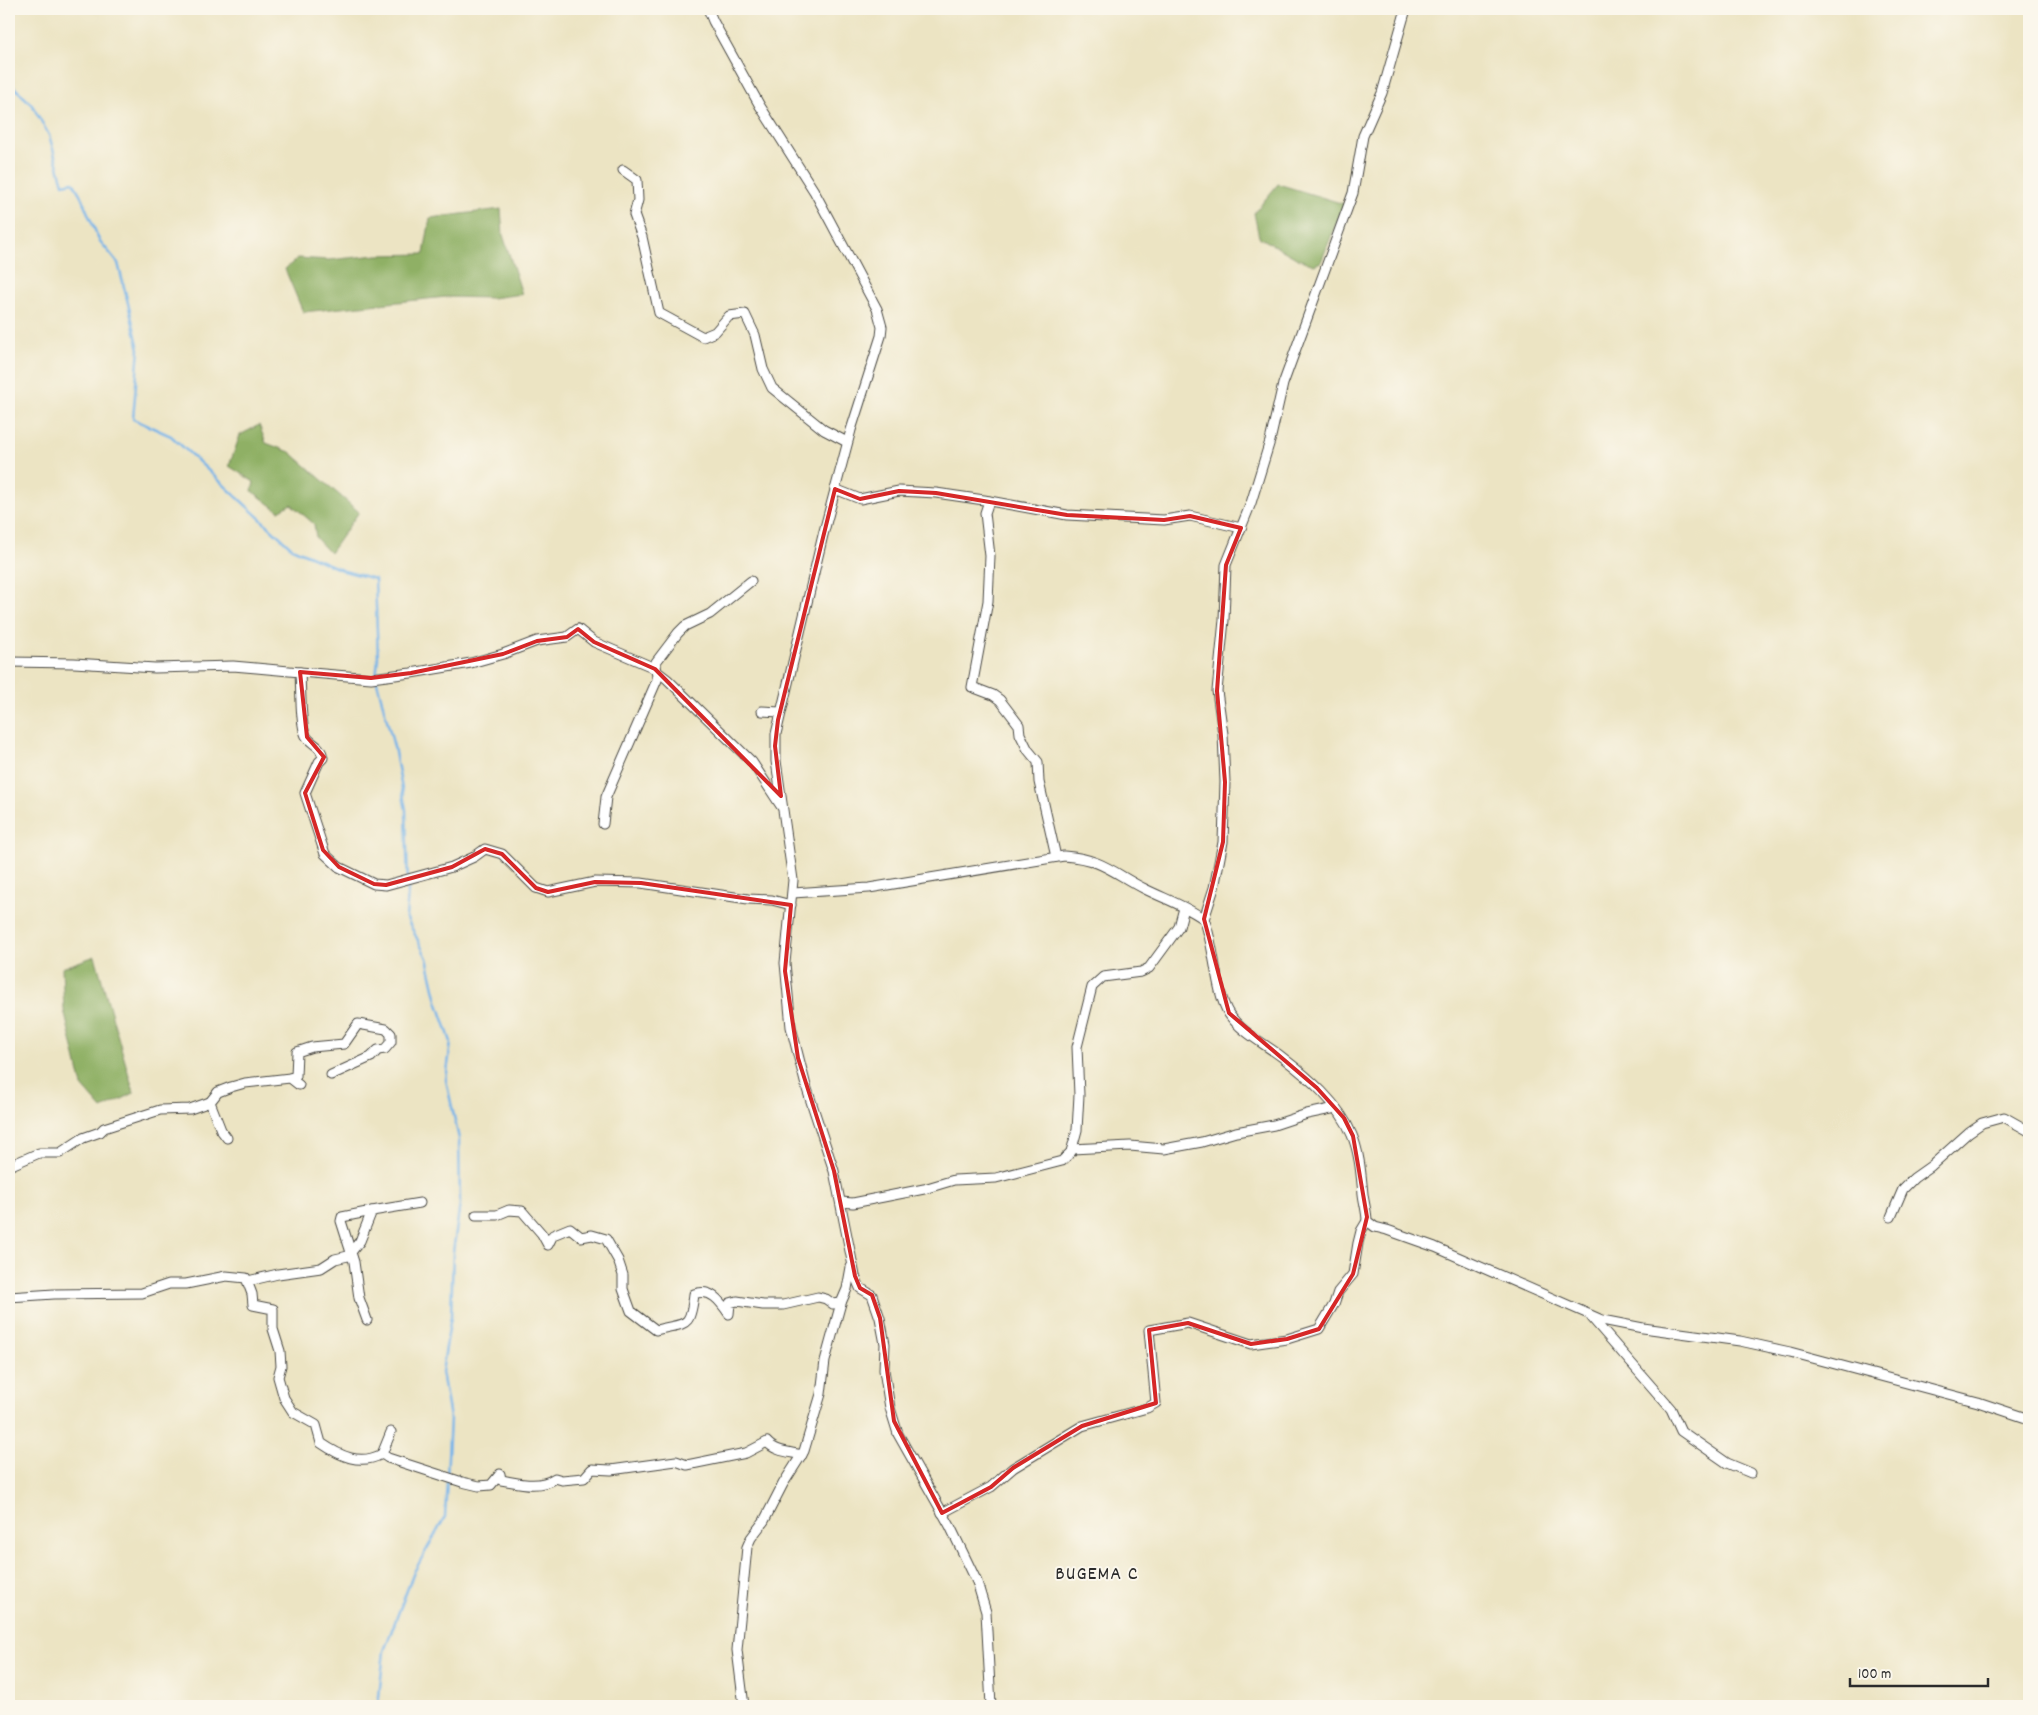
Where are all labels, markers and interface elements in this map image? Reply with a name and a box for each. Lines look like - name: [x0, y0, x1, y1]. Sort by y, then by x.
- district label: BUGEMA C: [1055, 1561, 1139, 1589]
- scale bar: [1850, 1655, 1988, 1687]
- text: 100 m: [1858, 1664, 1891, 1686]

